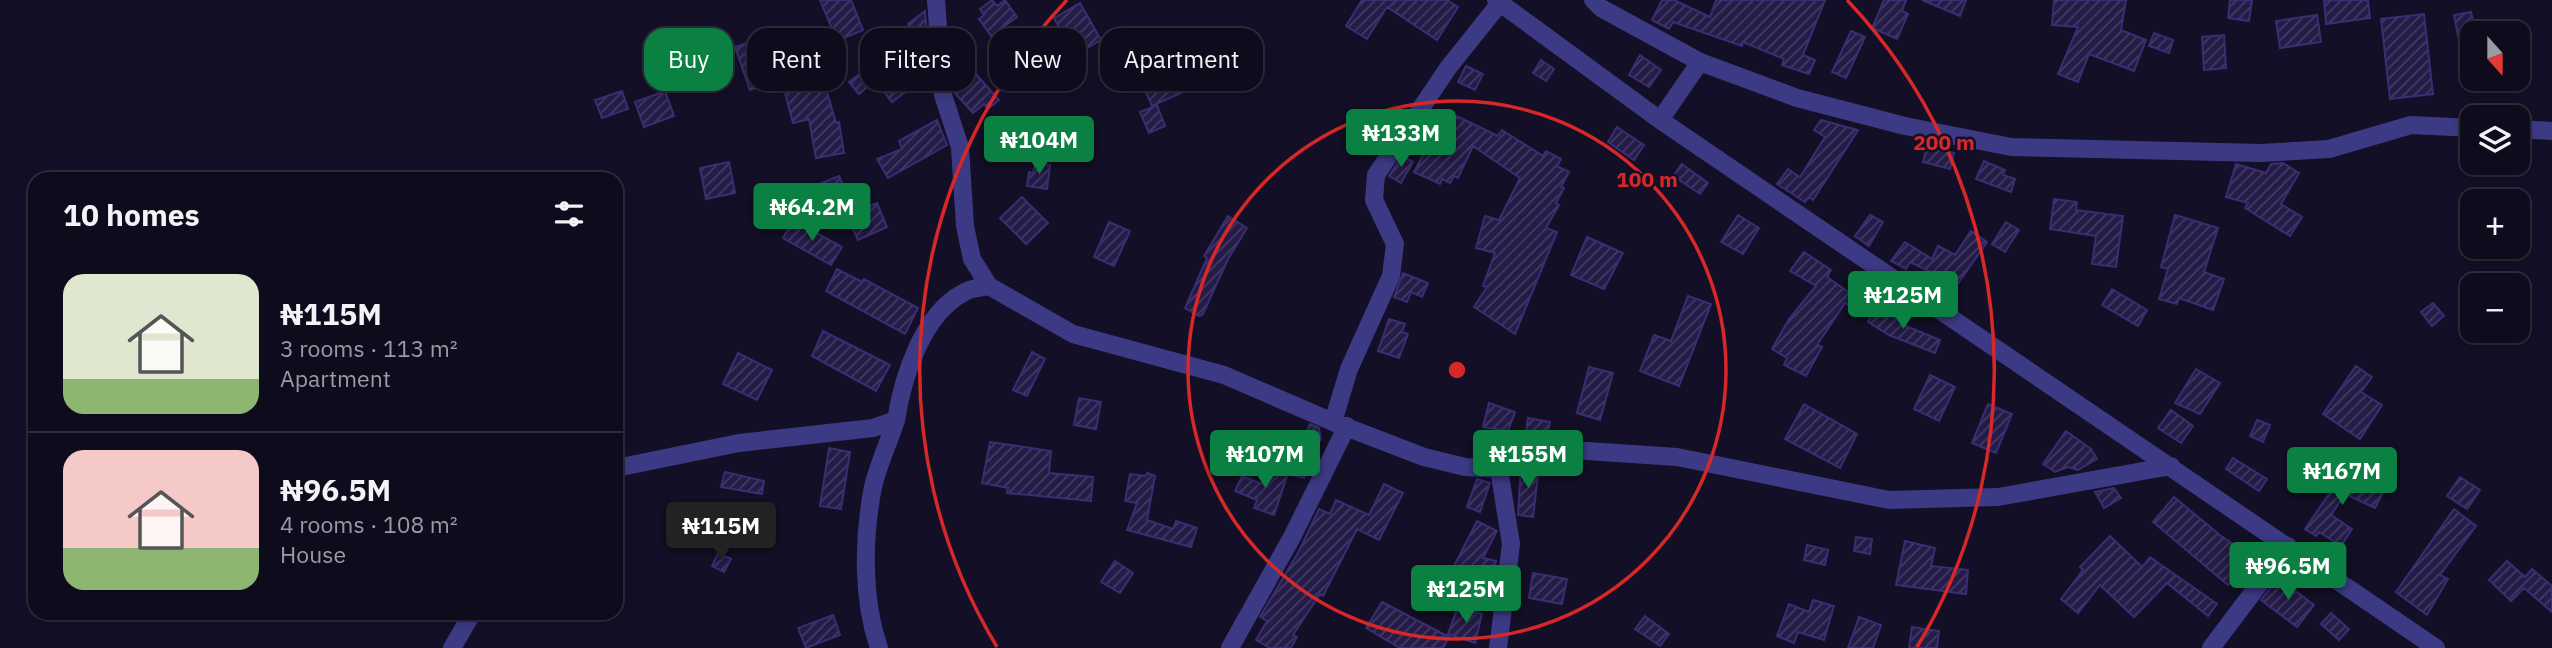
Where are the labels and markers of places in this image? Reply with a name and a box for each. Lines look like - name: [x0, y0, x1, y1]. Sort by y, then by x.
- pin: ₦133M: [1352, 110, 1450, 169]
- pin: ₦104M: [990, 116, 1088, 176]
- pin: ₦64.2M: [755, 184, 869, 243]
- pin: ₦125M: [1854, 272, 1952, 331]
- centre of rings: [1445, 358, 1469, 382]
- pin: ₦107M: [1216, 430, 1314, 490]
- pin: ₦155M: [1479, 430, 1577, 490]
- pin: ₦167M: [2293, 448, 2391, 507]
- pin: ₦115M: [672, 503, 770, 562]
- pin: ₦96.5M: [2231, 542, 2345, 602]
- pin: ₦125M: [1417, 566, 1515, 625]

